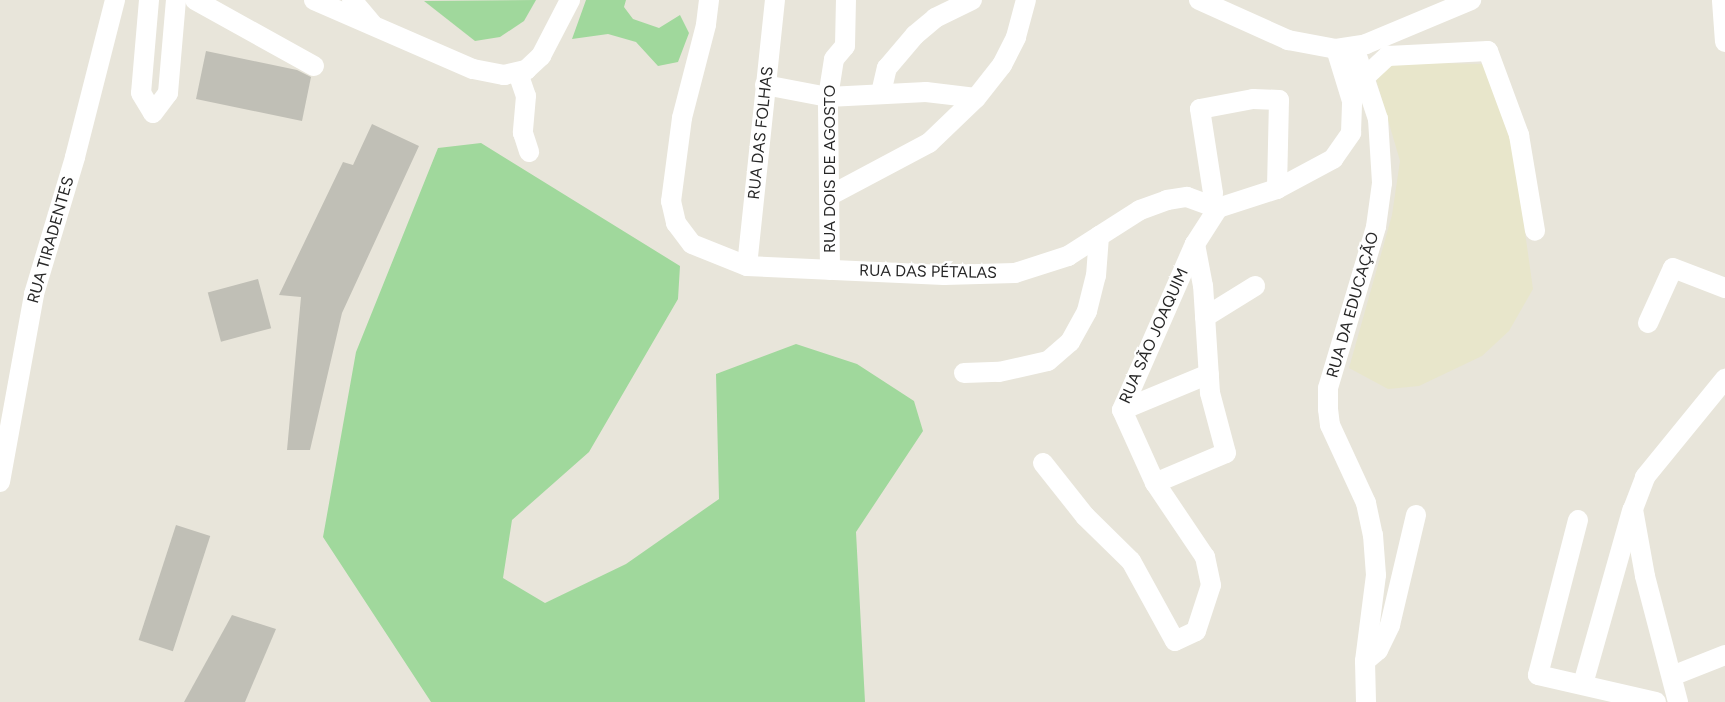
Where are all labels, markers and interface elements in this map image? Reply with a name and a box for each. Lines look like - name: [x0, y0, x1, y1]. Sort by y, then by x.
- street label: RUA DAS FOLHAS: [744, 65, 778, 201]
- street label: RUA DOIS DE AGOSTO: [820, 85, 840, 253]
- street label: RUA TIRADENTES: [24, 174, 78, 306]
- street label: RUA DA EDUCAÇÃO: [1323, 230, 1383, 380]
- street label: RUA DAS PÉTALAS: [859, 261, 997, 283]
- street label: RUA SÃO JOAQUIM: [1115, 265, 1193, 407]

